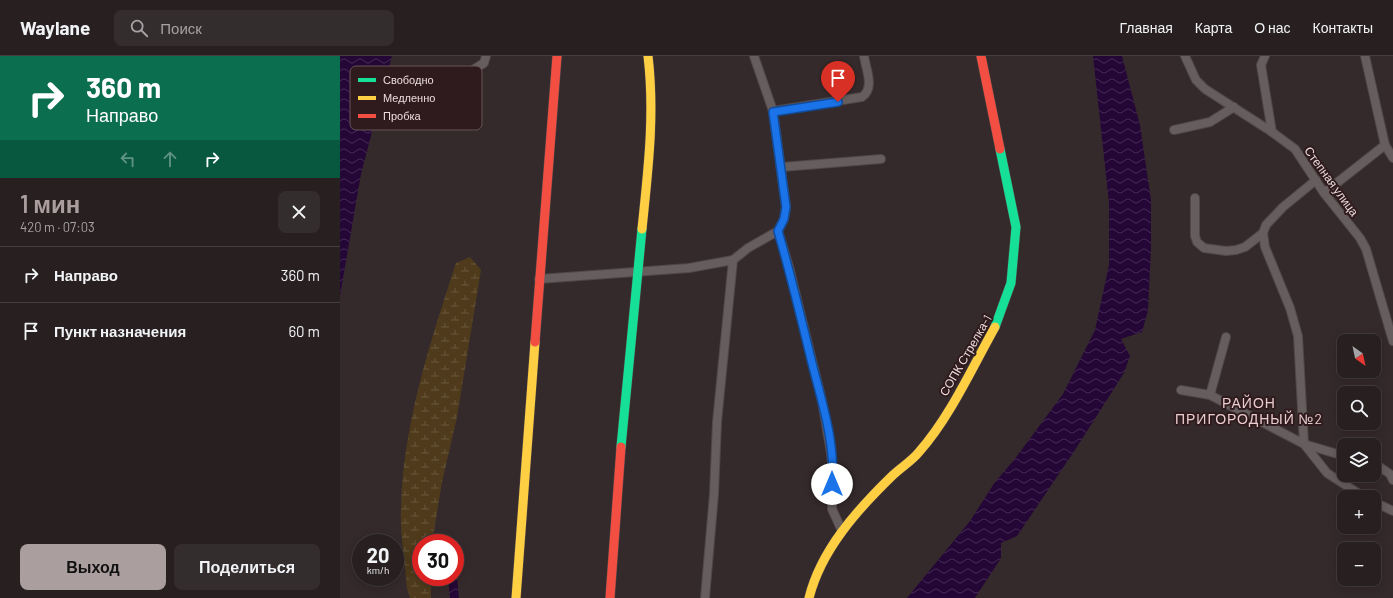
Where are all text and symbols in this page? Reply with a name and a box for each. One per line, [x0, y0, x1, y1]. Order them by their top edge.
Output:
search box [114, 10, 394, 46]
text: Waylane [20, 16, 90, 39]
icon: search [128, 17, 150, 39]
text: Поиск [160, 19, 202, 37]
text: Главная [1120, 19, 1173, 36]
text: Карта [1195, 19, 1232, 36]
text: О нас [1254, 19, 1291, 36]
text: Контакты [1313, 19, 1373, 36]
pin [821, 61, 855, 102]
legend [350, 66, 482, 130]
icon: arrive [827, 67, 849, 89]
text: 360 m [86, 70, 161, 104]
icon: right [20, 72, 72, 124]
text: Свободно [383, 73, 434, 86]
text: Медленно [383, 91, 435, 104]
text: Направо [86, 104, 158, 126]
text: Пробка [383, 109, 421, 122]
street label: Степная улица [1301, 144, 1362, 219]
icon: left [117, 148, 139, 170]
icon: ahead [159, 148, 181, 170]
icon: right [201, 148, 223, 170]
text: 1 мин [20, 189, 80, 218]
button: close [278, 191, 320, 233]
text: 420 m · 07:03 [20, 219, 95, 235]
icon: right [20, 264, 42, 286]
text: Направо [54, 266, 118, 284]
text: 360 m [281, 266, 320, 284]
street label: СОПК Стрелка-1 [936, 312, 995, 398]
icon: arrive [20, 320, 42, 342]
text: Пункт назначения [54, 322, 186, 340]
text: 60 m [288, 322, 320, 340]
north arrow [1337, 334, 1381, 378]
map controls [1337, 334, 1381, 586]
button: search [1337, 386, 1381, 430]
district label: РАЙОН ПРИГОРОДНЫЙ №2 [1175, 394, 1323, 427]
button: layers [1337, 438, 1381, 482]
position arrow [811, 463, 853, 505]
button: + [1337, 490, 1381, 534]
speed limit sign: 30 [412, 534, 464, 586]
button: − [1337, 542, 1381, 586]
text: 20 [367, 543, 389, 567]
button: Выход [20, 544, 166, 590]
button: Поделиться [174, 544, 320, 590]
text: km/h [367, 564, 389, 576]

